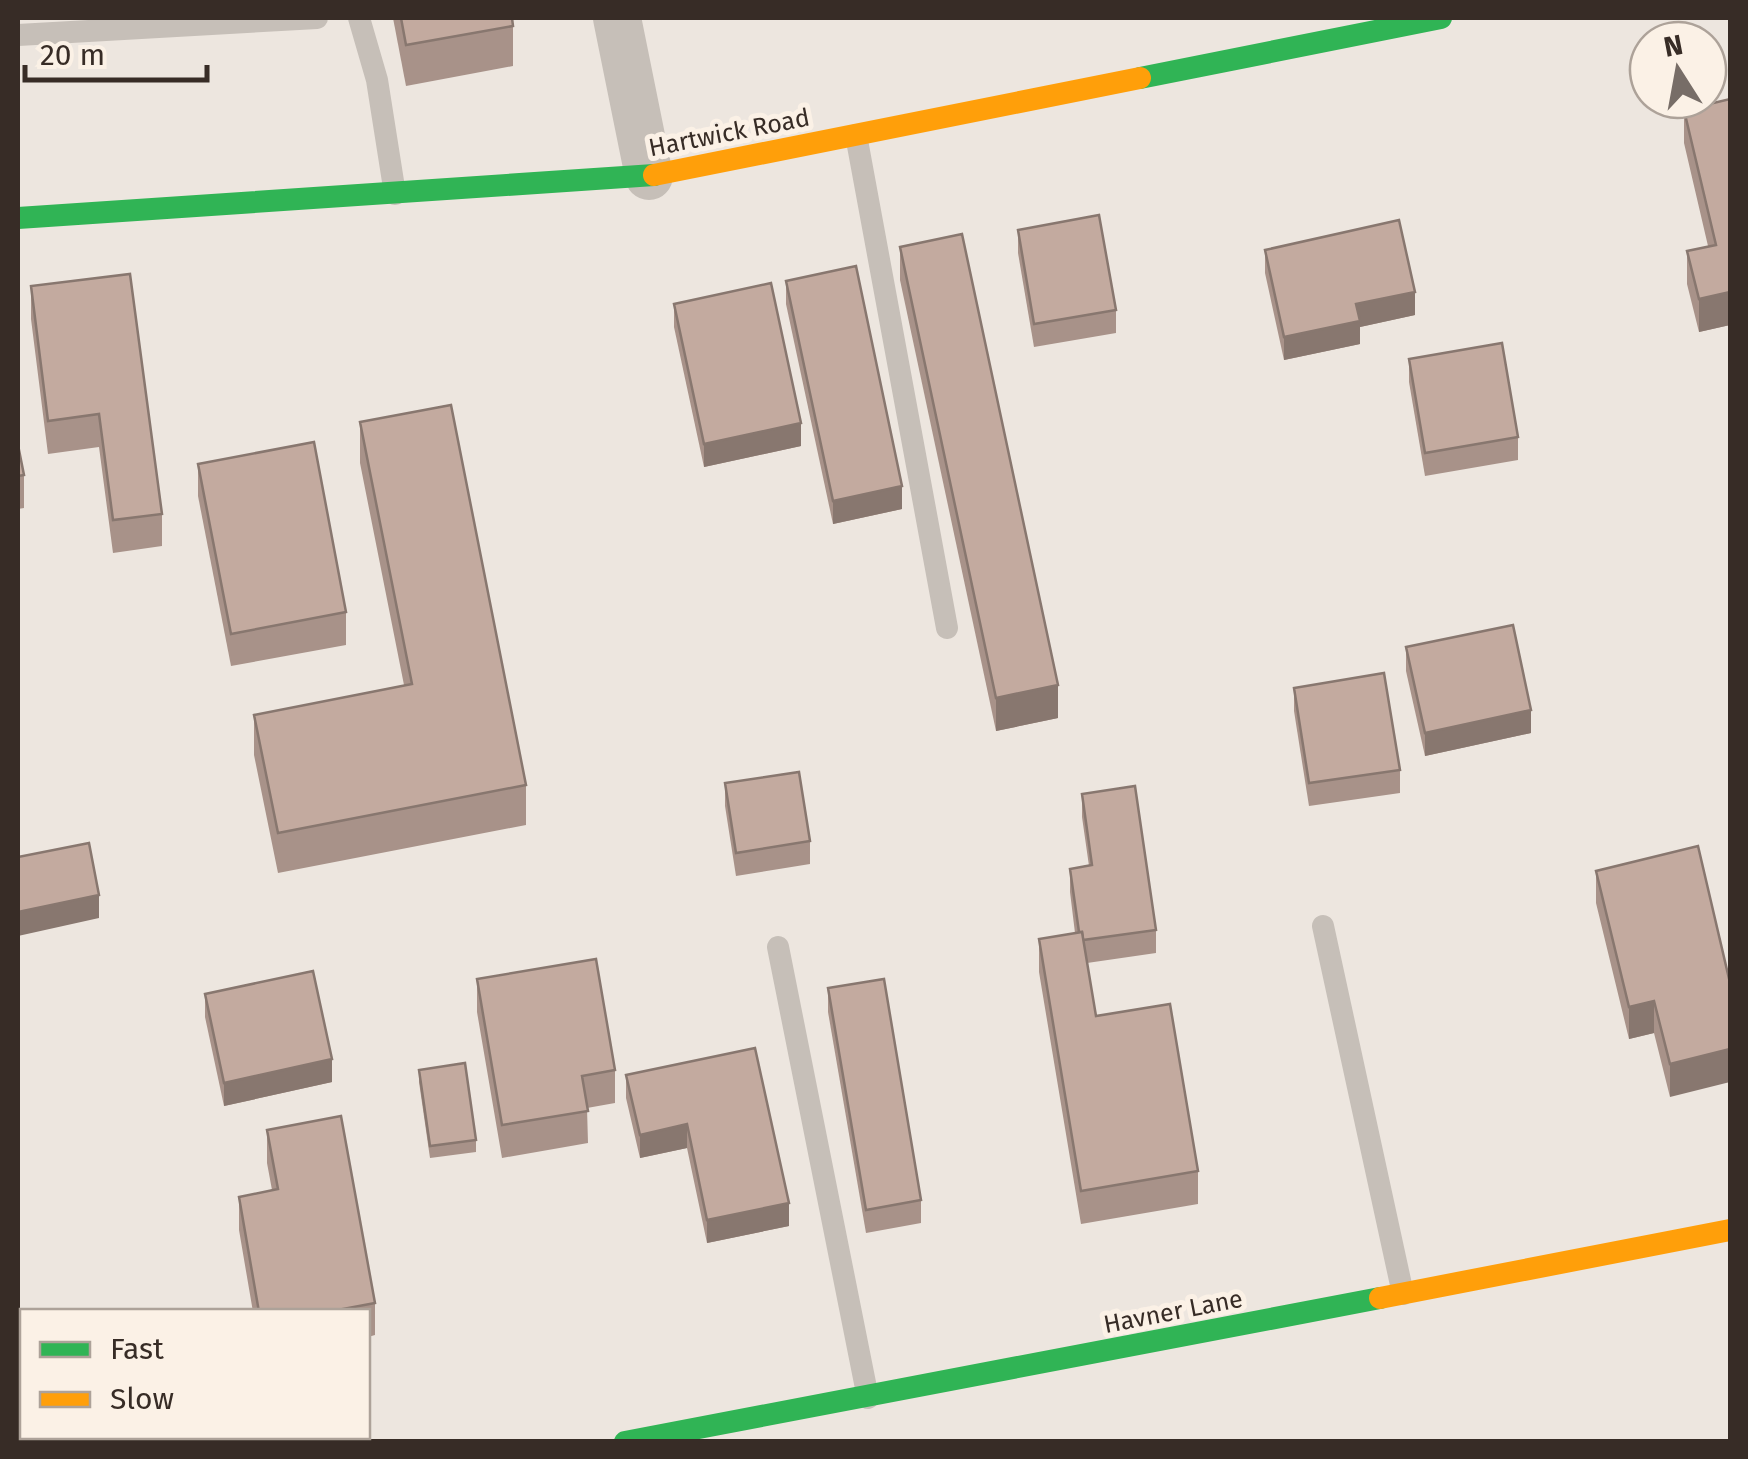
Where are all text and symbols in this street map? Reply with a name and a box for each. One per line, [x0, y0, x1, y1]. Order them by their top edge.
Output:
scale bar [25, 20, 208, 82]
north arrow [1628, 20, 1728, 120]
text: N [1661, 28, 1686, 64]
text: 20 m [40, 37, 105, 73]
street label: Hartwick Road [646, 103, 812, 163]
street label: Havner Lane [1101, 1284, 1245, 1340]
legend [20, 1309, 370, 1439]
text: Fast [110, 1331, 164, 1367]
text: Slow [110, 1381, 174, 1417]

